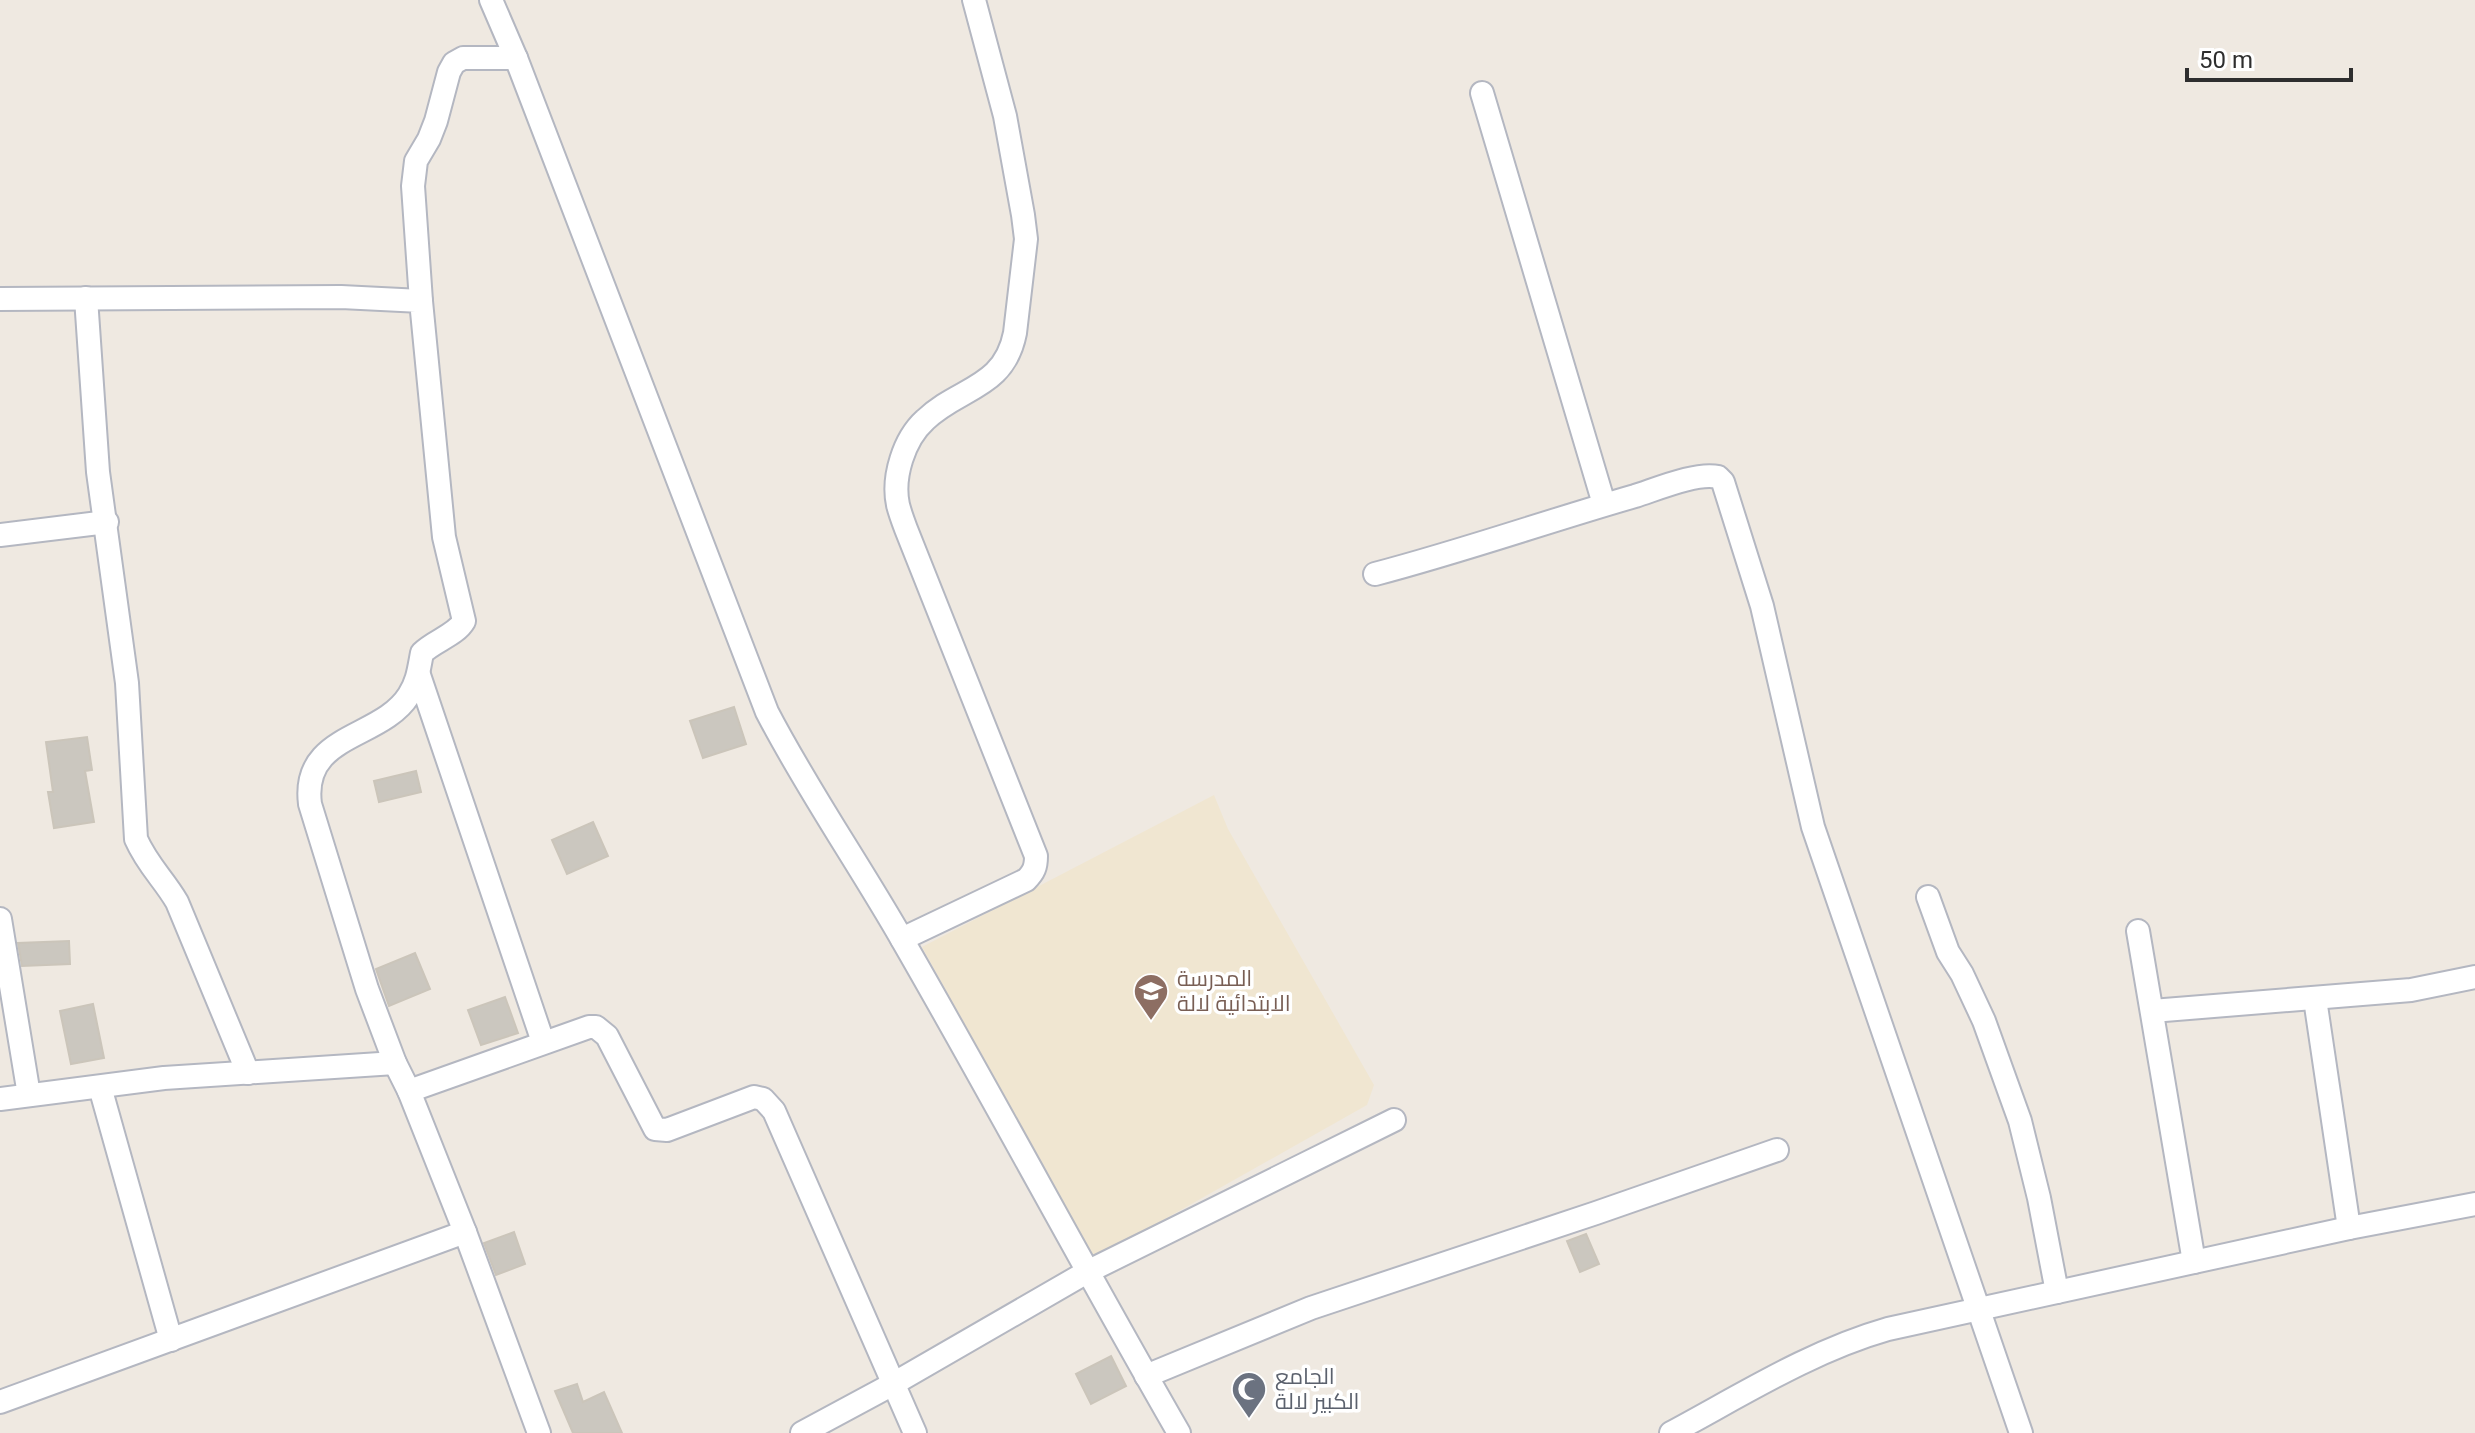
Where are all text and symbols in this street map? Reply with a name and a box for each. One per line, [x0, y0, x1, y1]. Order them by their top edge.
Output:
scale bar [2187, 32, 2351, 82]
text: 50 m [2199, 46, 2253, 74]
place label: المدرسة الابتدائية لالة [1177, 966, 1291, 1016]
school or university icon: المدرسة الابتدائية لالة [1132, 972, 1170, 1022]
place label: الجامع الكبير لالة [1275, 1364, 1359, 1414]
mosque icon: الجامع الكبير لالة [1230, 1370, 1268, 1420]

